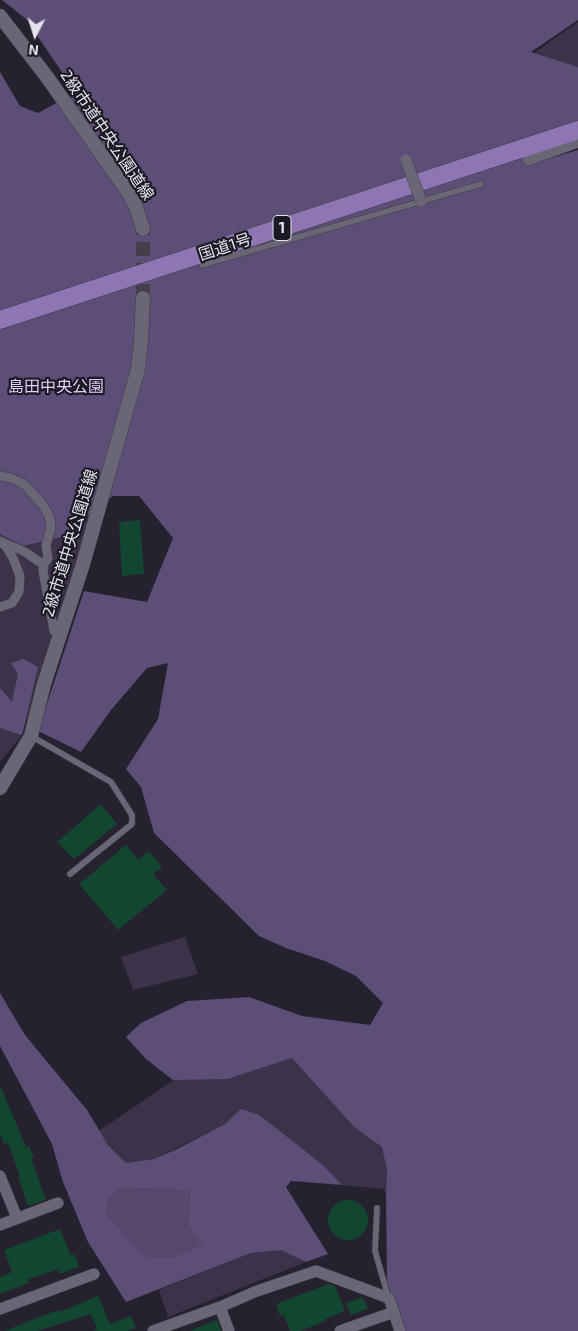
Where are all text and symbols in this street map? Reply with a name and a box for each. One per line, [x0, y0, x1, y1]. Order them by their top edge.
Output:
north arrow [10, 10, 60, 60]
text: N [28, 42, 39, 59]
street label: 2級市道中央公園道線 [56, 66, 158, 204]
road number: 1 [273, 216, 291, 240]
street label: 国道1号 [196, 229, 254, 265]
park label: 島田中央公園 [8, 377, 104, 397]
street label: 2級市道中央公園道線 [38, 467, 102, 619]

